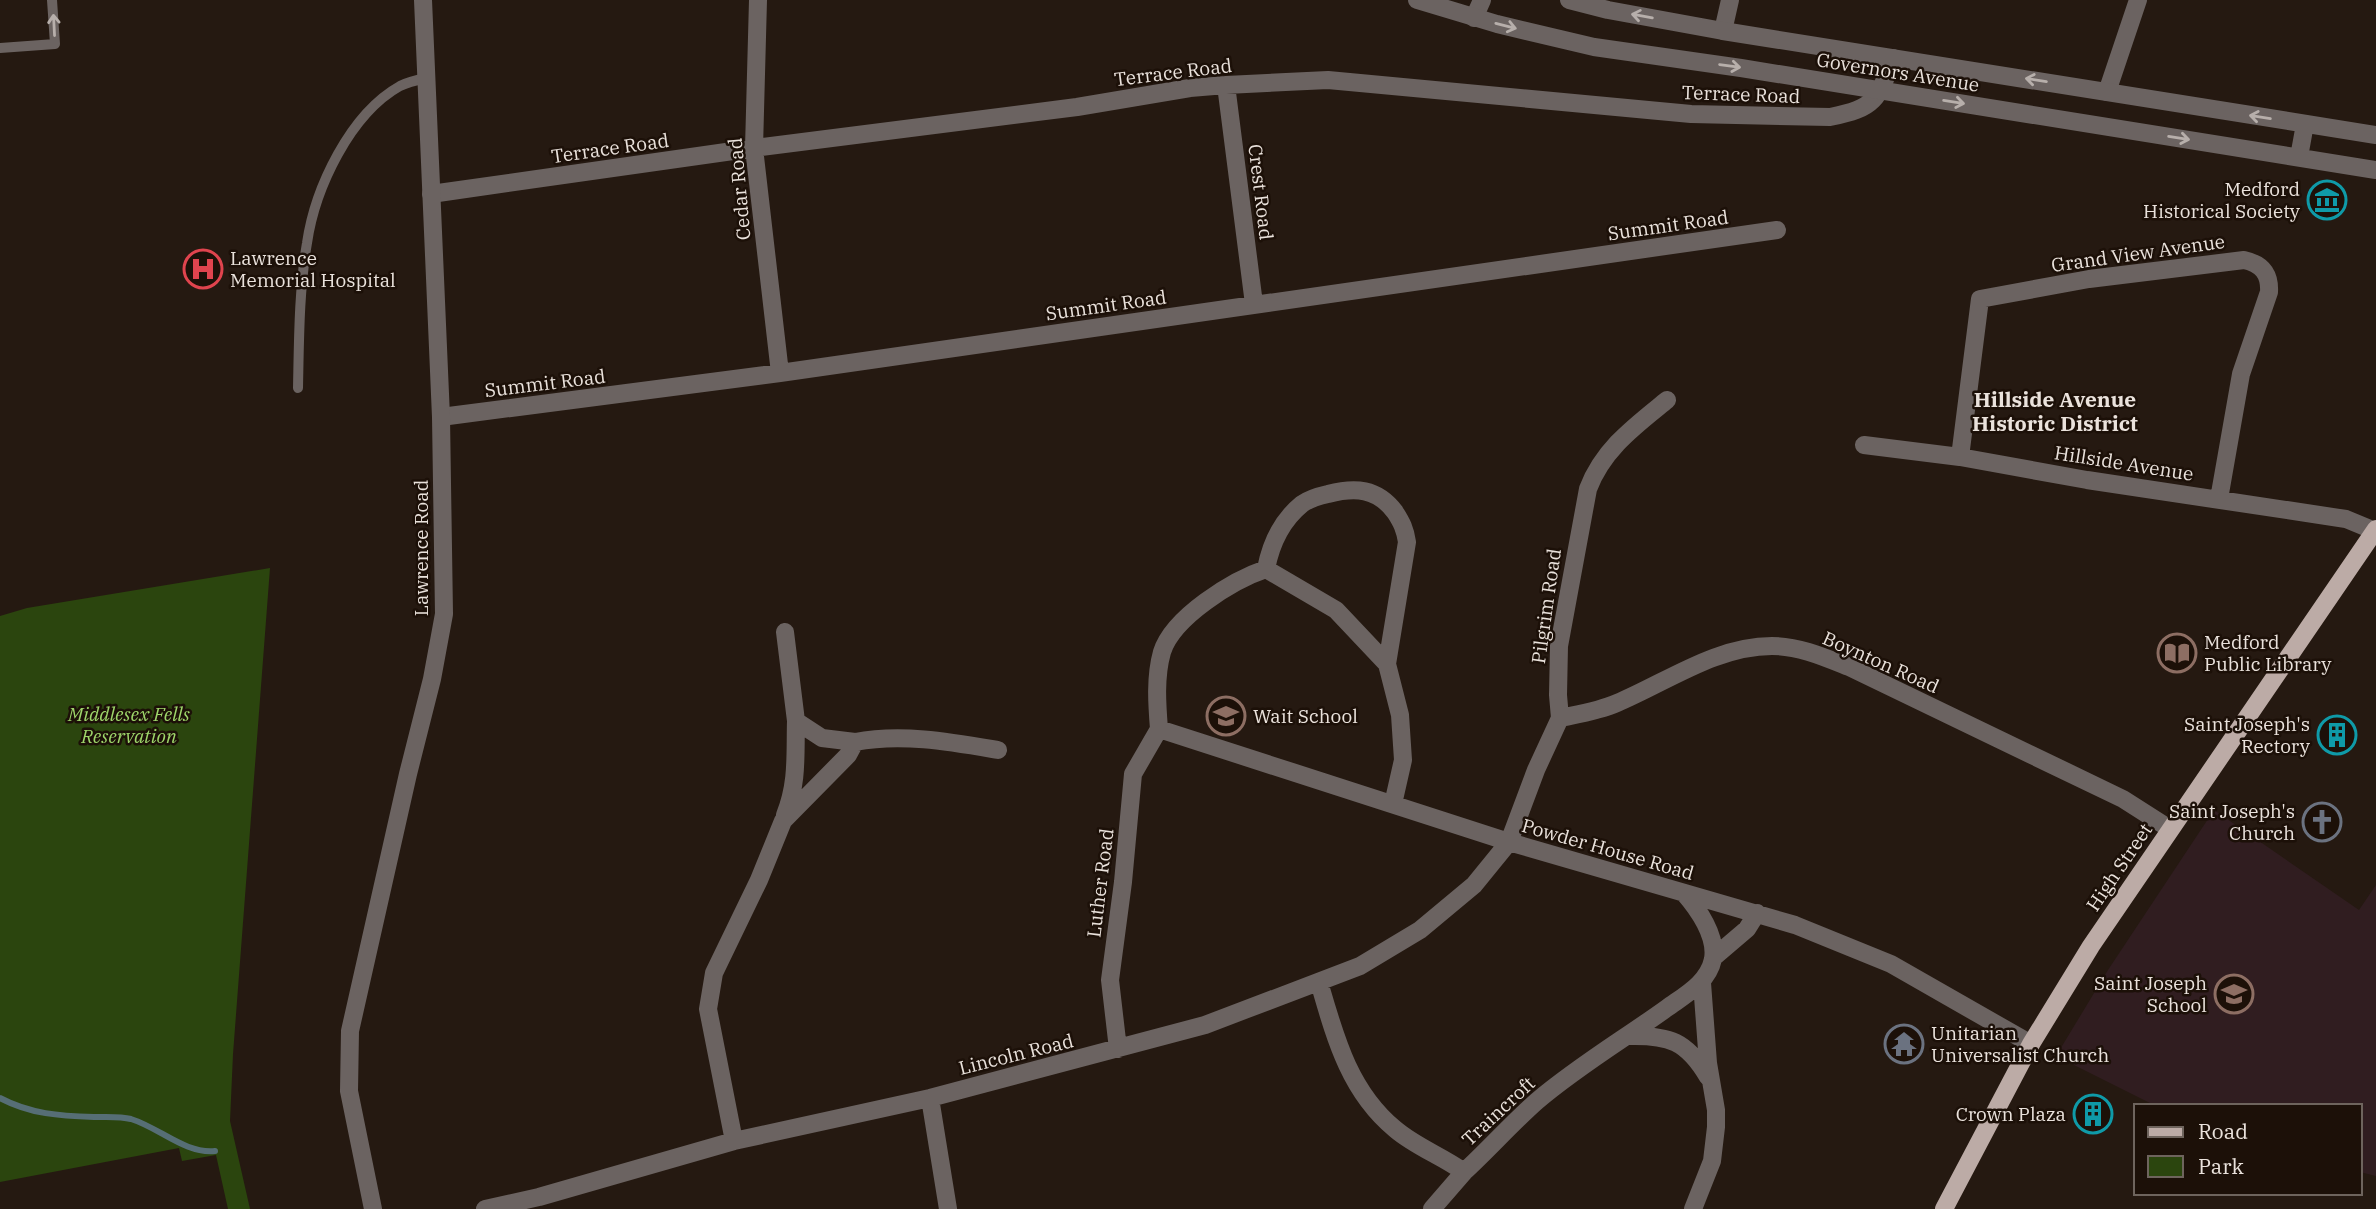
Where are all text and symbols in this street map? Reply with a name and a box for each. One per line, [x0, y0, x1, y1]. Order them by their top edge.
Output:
one-way arrow [1631, 9, 1654, 22]
one-way arrow [47, 14, 60, 37]
one-way arrow [1494, 20, 1517, 33]
street label: Governors Avenue [1815, 47, 1981, 97]
street label: Terrace Road [1113, 53, 1233, 91]
one-way arrow [1718, 60, 1741, 73]
one-way arrow [2025, 74, 2048, 87]
street label: Terrace Road [1681, 80, 1801, 108]
one-way arrow [1942, 96, 1965, 109]
one-way arrow [2249, 110, 2272, 123]
street label: Terrace Road [550, 128, 670, 168]
one-way arrow [2167, 132, 2190, 145]
street label: Cedar Road [723, 137, 755, 241]
street label: Crest Road [1243, 143, 1279, 241]
place label: Medford Historical Society [2143, 177, 2301, 223]
museum icon: Medford Historical Society [2306, 179, 2348, 221]
street label: Summit Road [1606, 205, 1730, 245]
street label: Grand View Avenue [2050, 229, 2226, 277]
place label: Lawrence Memorial Hospital [230, 246, 396, 292]
hospital icon: Lawrence Memorial Hospital [182, 248, 224, 290]
street label: Summit Road [1044, 285, 1168, 325]
street label: Summit Road [483, 364, 607, 402]
district label: Hillside Avenue Historic District [1972, 385, 2138, 437]
street label: Hillside Avenue [2053, 440, 2195, 486]
street label: Lawrence Road [409, 480, 433, 616]
street label: Pilgrim Road [1526, 547, 1566, 665]
street label: Boynton Road [1819, 626, 1943, 698]
place label: Medford Public Library [2204, 630, 2332, 676]
library icon: Medford Public Library [2156, 632, 2198, 674]
school or university icon: Wait School [1205, 695, 1247, 737]
park label: Middlesex Fells Reservation [67, 702, 190, 748]
place label: Wait School [1253, 704, 1358, 728]
place label: Saint Joseph's Rectory [2184, 712, 2311, 758]
building icon: Saint Joseph's Rectory [2316, 714, 2358, 756]
place label: Saint Joseph's Church [2169, 799, 2295, 845]
church icon: Saint Joseph's Church [2301, 801, 2343, 843]
street label: Powder House Road [1519, 813, 1697, 885]
street label: High Street [2081, 818, 2157, 916]
street label: Luther Road [1081, 827, 1119, 939]
place label: Saint Joseph School [2094, 971, 2207, 1017]
school or university icon: Saint Joseph School [2213, 973, 2255, 1015]
place label: Unitarian Universalist Church [1931, 1021, 2109, 1067]
temple icon: Unitarian Universalist Church [1883, 1023, 1925, 1065]
street label: Lincoln Road [956, 1028, 1076, 1080]
street label: Traincroft [1457, 1071, 1540, 1151]
building icon: Crown Plaza [2072, 1093, 2114, 1135]
place label: Crown Plaza [1956, 1102, 2066, 1126]
legend [2134, 1104, 2362, 1195]
text: Road [2198, 1117, 2248, 1145]
text: Park [2198, 1152, 2245, 1180]

